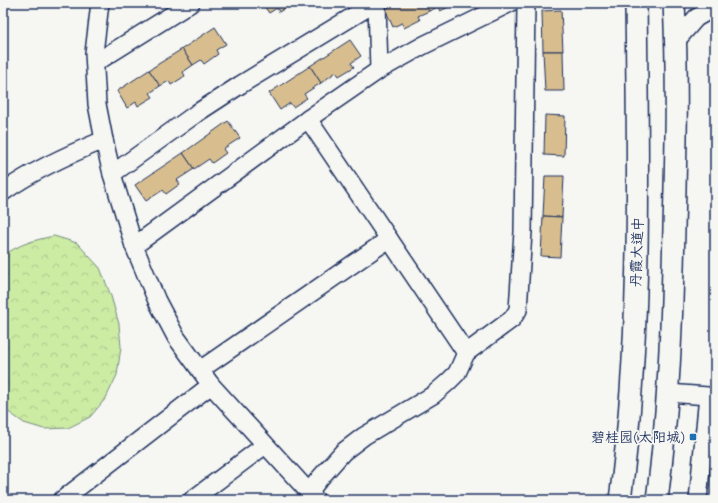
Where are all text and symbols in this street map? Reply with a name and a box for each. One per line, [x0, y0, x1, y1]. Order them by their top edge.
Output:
street label: 丹霞大道中 [627, 217, 647, 287]
place label: 碧桂园(太阳城) [591, 429, 685, 446]
marker: 碧桂园(太阳城) [688, 432, 698, 442]

